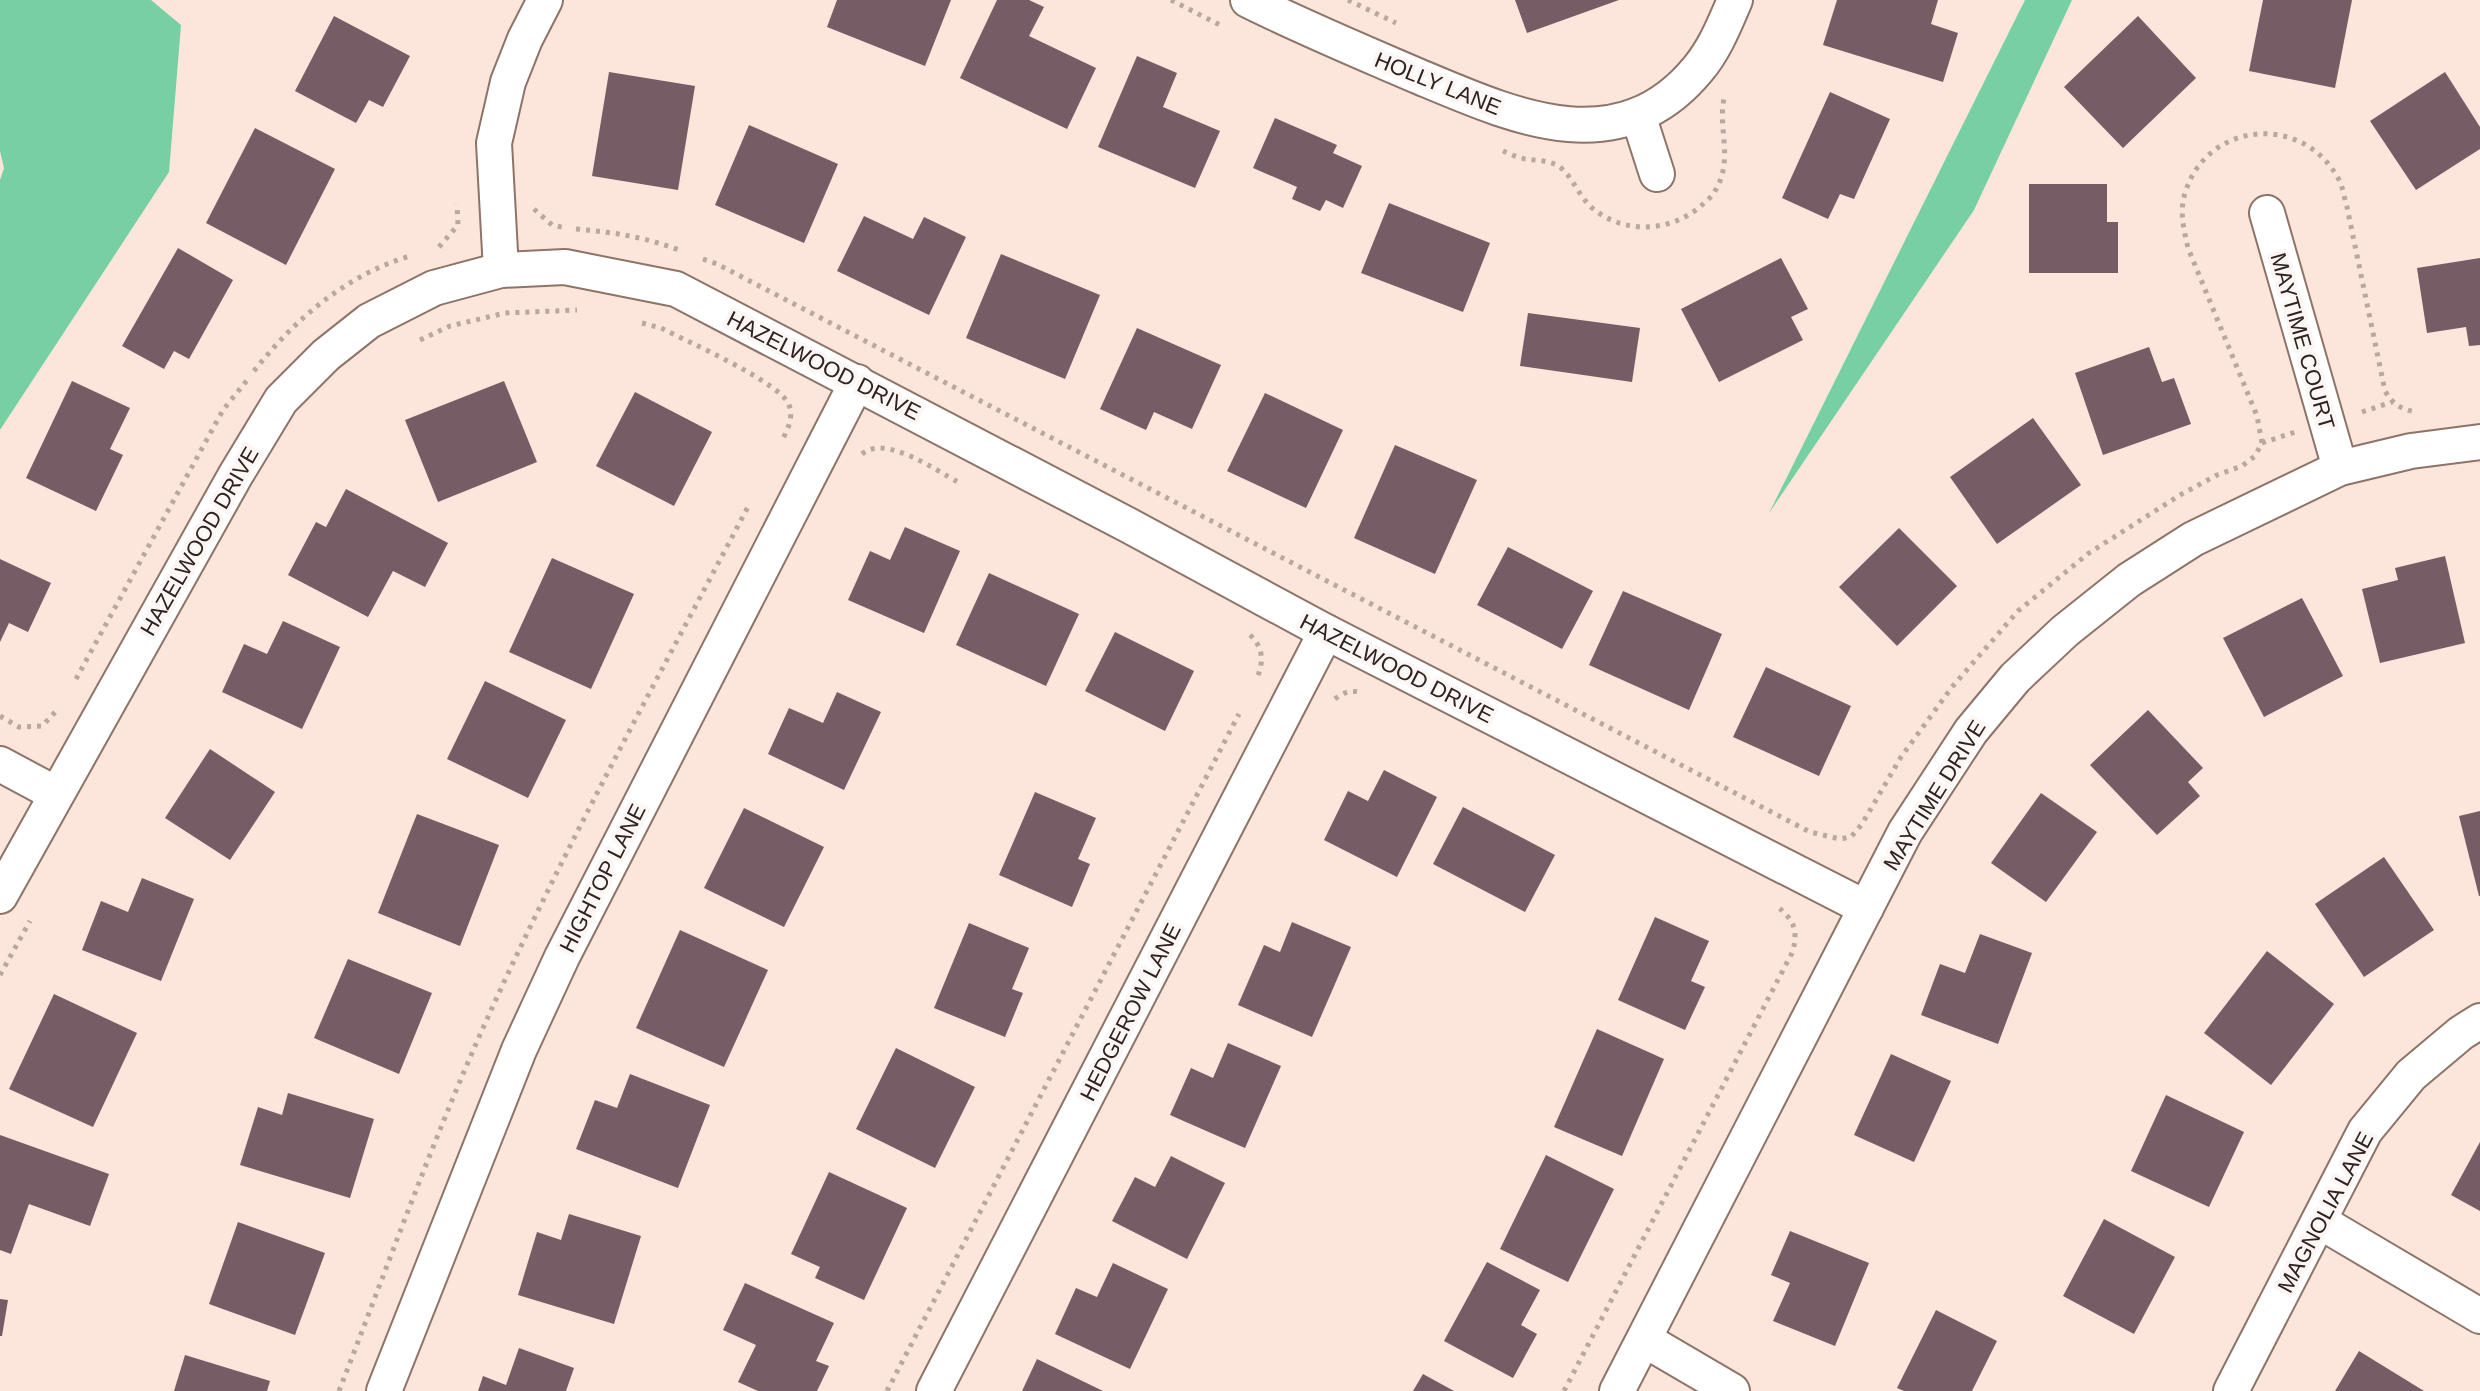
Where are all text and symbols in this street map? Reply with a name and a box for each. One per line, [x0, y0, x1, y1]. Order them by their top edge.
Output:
street label: HOLLY LANE [1371, 47, 1504, 120]
street label: MAYTIME COURT [2265, 250, 2340, 432]
street label: HAZELWOOD DRIVE [723, 306, 925, 425]
street label: HAZELWOOD DRIVE [135, 443, 264, 640]
street label: HAZELWOOD DRIVE [1296, 609, 1498, 728]
street label: MAYTIME DRIVE [1878, 716, 1991, 875]
street label: HIGHTOP LANE [554, 800, 651, 957]
street label: HEDGEROW LANE [1075, 919, 1186, 1105]
street label: MAGNOLIA LANE [2273, 1128, 2378, 1297]

